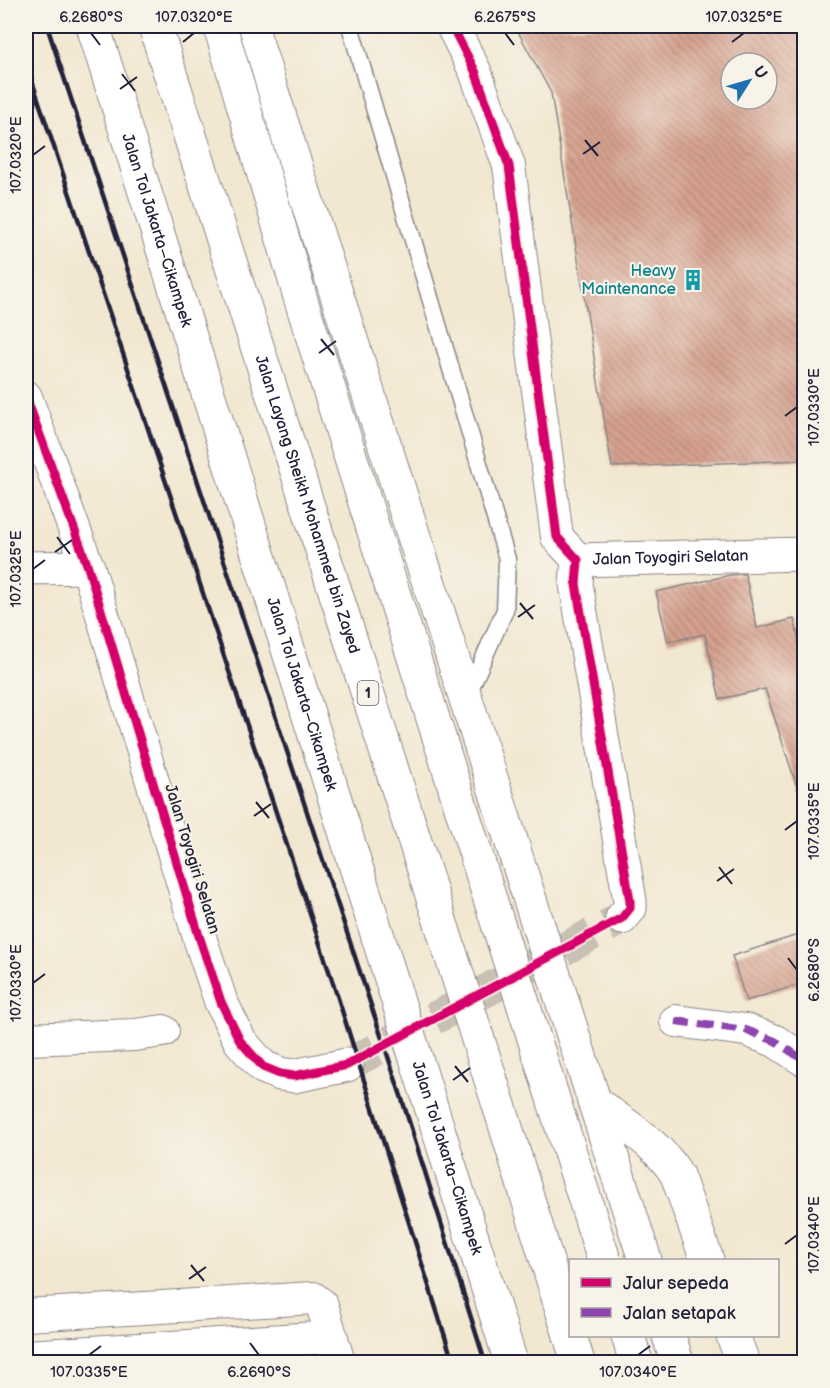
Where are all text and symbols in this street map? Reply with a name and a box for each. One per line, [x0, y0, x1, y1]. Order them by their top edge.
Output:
text: 6.2680°S [59, 8, 123, 27]
text: 107.0320°E [155, 8, 233, 27]
text: 6.2675°S [474, 8, 536, 27]
text: 107.0325°E [705, 8, 783, 27]
north arrow [719, 51, 779, 111]
text: U [749, 63, 771, 83]
text: 107.0320°E [7, 116, 26, 194]
street label: Jalan Tol Jakarta–Cikampek [118, 131, 196, 330]
place label: Heavy Maintenance [581, 262, 677, 299]
building icon: Heavy Maintenance [681, 268, 705, 292]
street label: Jalan Layang Sheikh Mohammed bin Zayed [251, 353, 364, 656]
text: 107.0330°E [805, 368, 824, 446]
text: 107.0325°E [7, 530, 26, 608]
street label: Jalan Toyogiri Selatan [592, 546, 749, 569]
street label: Jalan Tol Jakarta–Cikampek [263, 595, 341, 793]
road number: 1 [358, 681, 378, 705]
street label: Jalan Toyogiri Selatan [160, 782, 224, 936]
text: 107.0335°E [805, 782, 824, 860]
text: 6.2680°S [805, 938, 824, 1002]
text: 107.0330°E [7, 944, 26, 1022]
street label: Jalan Tol Jakarta–Cikampek [408, 1059, 486, 1257]
text: 107.0340°E [805, 1196, 824, 1274]
legend [569, 1259, 779, 1337]
text: Jalur sepeda [623, 1273, 729, 1294]
text: Jalan setapak [623, 1303, 736, 1324]
text: 107.0335°E [50, 1363, 128, 1382]
text: 6.2690°S [227, 1363, 291, 1382]
text: 107.0340°E [599, 1363, 677, 1382]

